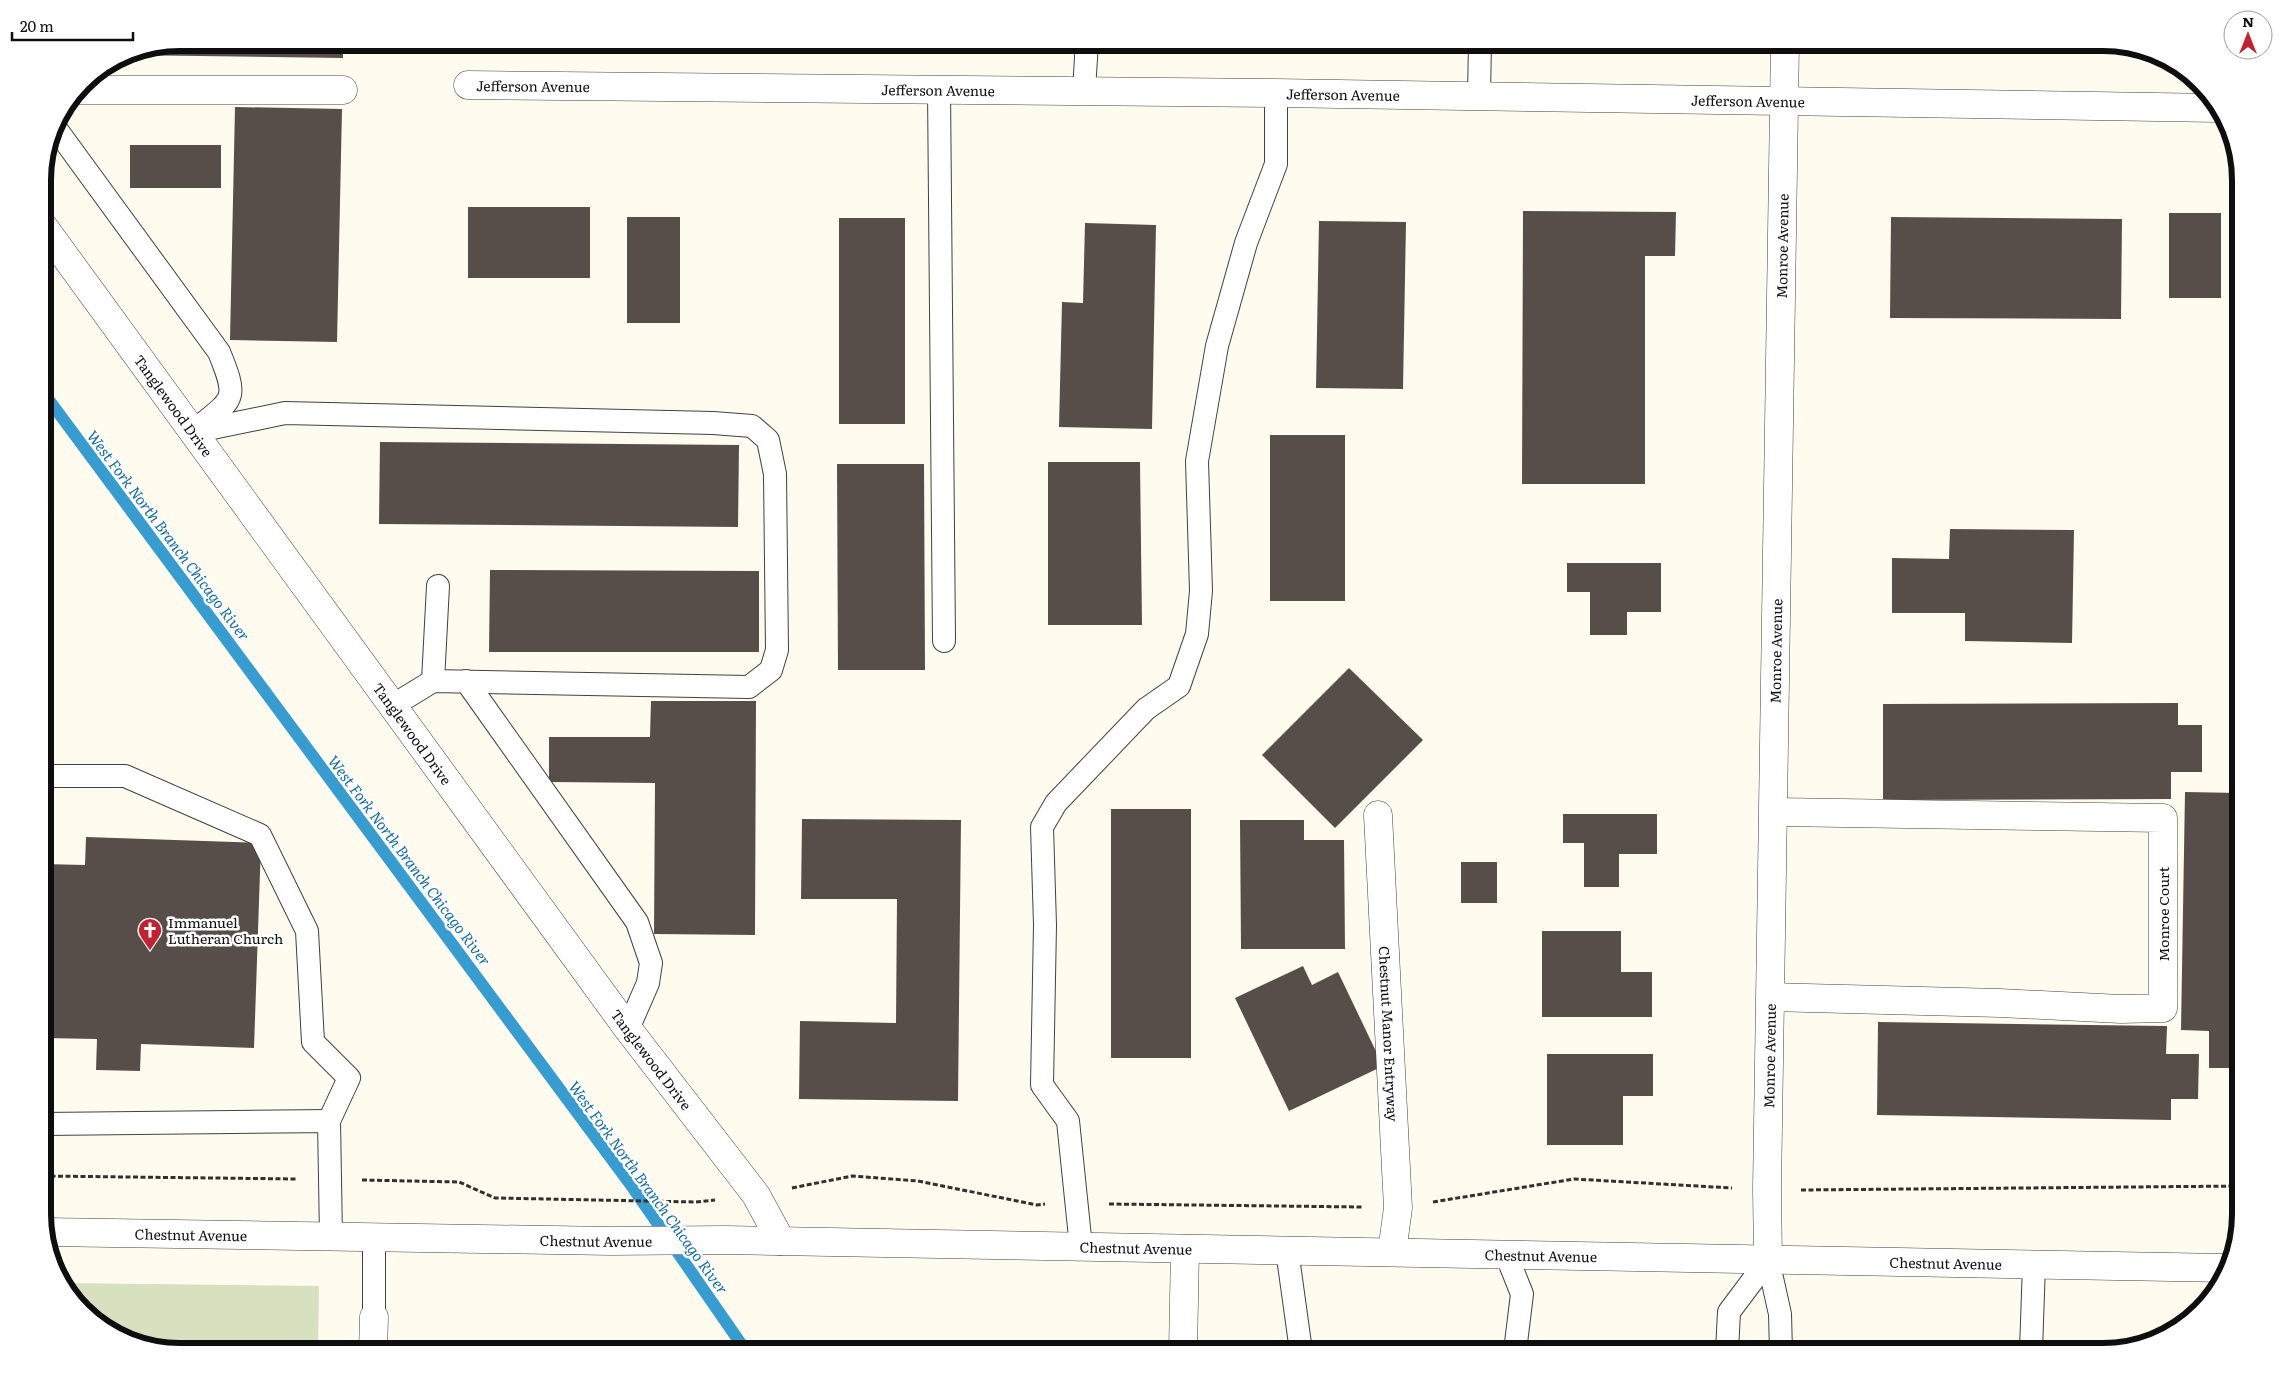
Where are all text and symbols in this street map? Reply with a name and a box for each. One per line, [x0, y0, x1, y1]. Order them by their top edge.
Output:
scale bar [12, 10, 134, 42]
north arrow [2223, 10, 2273, 60]
text: N [2242, 11, 2254, 31]
text: 20 m [20, 14, 54, 37]
street label: Jefferson Avenue [476, 75, 590, 96]
street label: Jefferson Avenue [881, 79, 995, 100]
street label: Jefferson Avenue [1286, 83, 1400, 105]
street label: Jefferson Avenue [1691, 90, 1805, 111]
street label: Monroe Avenue [1771, 193, 1793, 299]
street label: Tanglewood Drive [130, 350, 218, 461]
water label: West Fork North Branch Chicago River [82, 425, 256, 645]
street label: Monroe Avenue [1765, 598, 1786, 704]
street label: Tanglewood Drive [369, 678, 457, 789]
water label: West Fork North Branch Chicago River [323, 750, 497, 970]
street label: Monroe Court [2153, 866, 2173, 961]
place label: Immanuel Lutheran Church [168, 912, 283, 948]
church icon: Immanuel Lutheran Church [137, 917, 163, 951]
street label: Chestnut Manor Entryway [1375, 945, 1404, 1123]
street label: Monroe Avenue [1758, 1003, 1780, 1109]
street label: Tanglewood Drive [607, 1005, 697, 1114]
water label: West Fork North Branch Chicago River [564, 1076, 734, 1298]
street label: Chestnut Avenue [135, 1223, 247, 1245]
street label: Chestnut Avenue [539, 1230, 652, 1251]
street label: Chestnut Avenue [1079, 1237, 1192, 1259]
street label: Chestnut Avenue [1484, 1244, 1597, 1266]
street label: Chestnut Avenue [1889, 1252, 2002, 1274]

